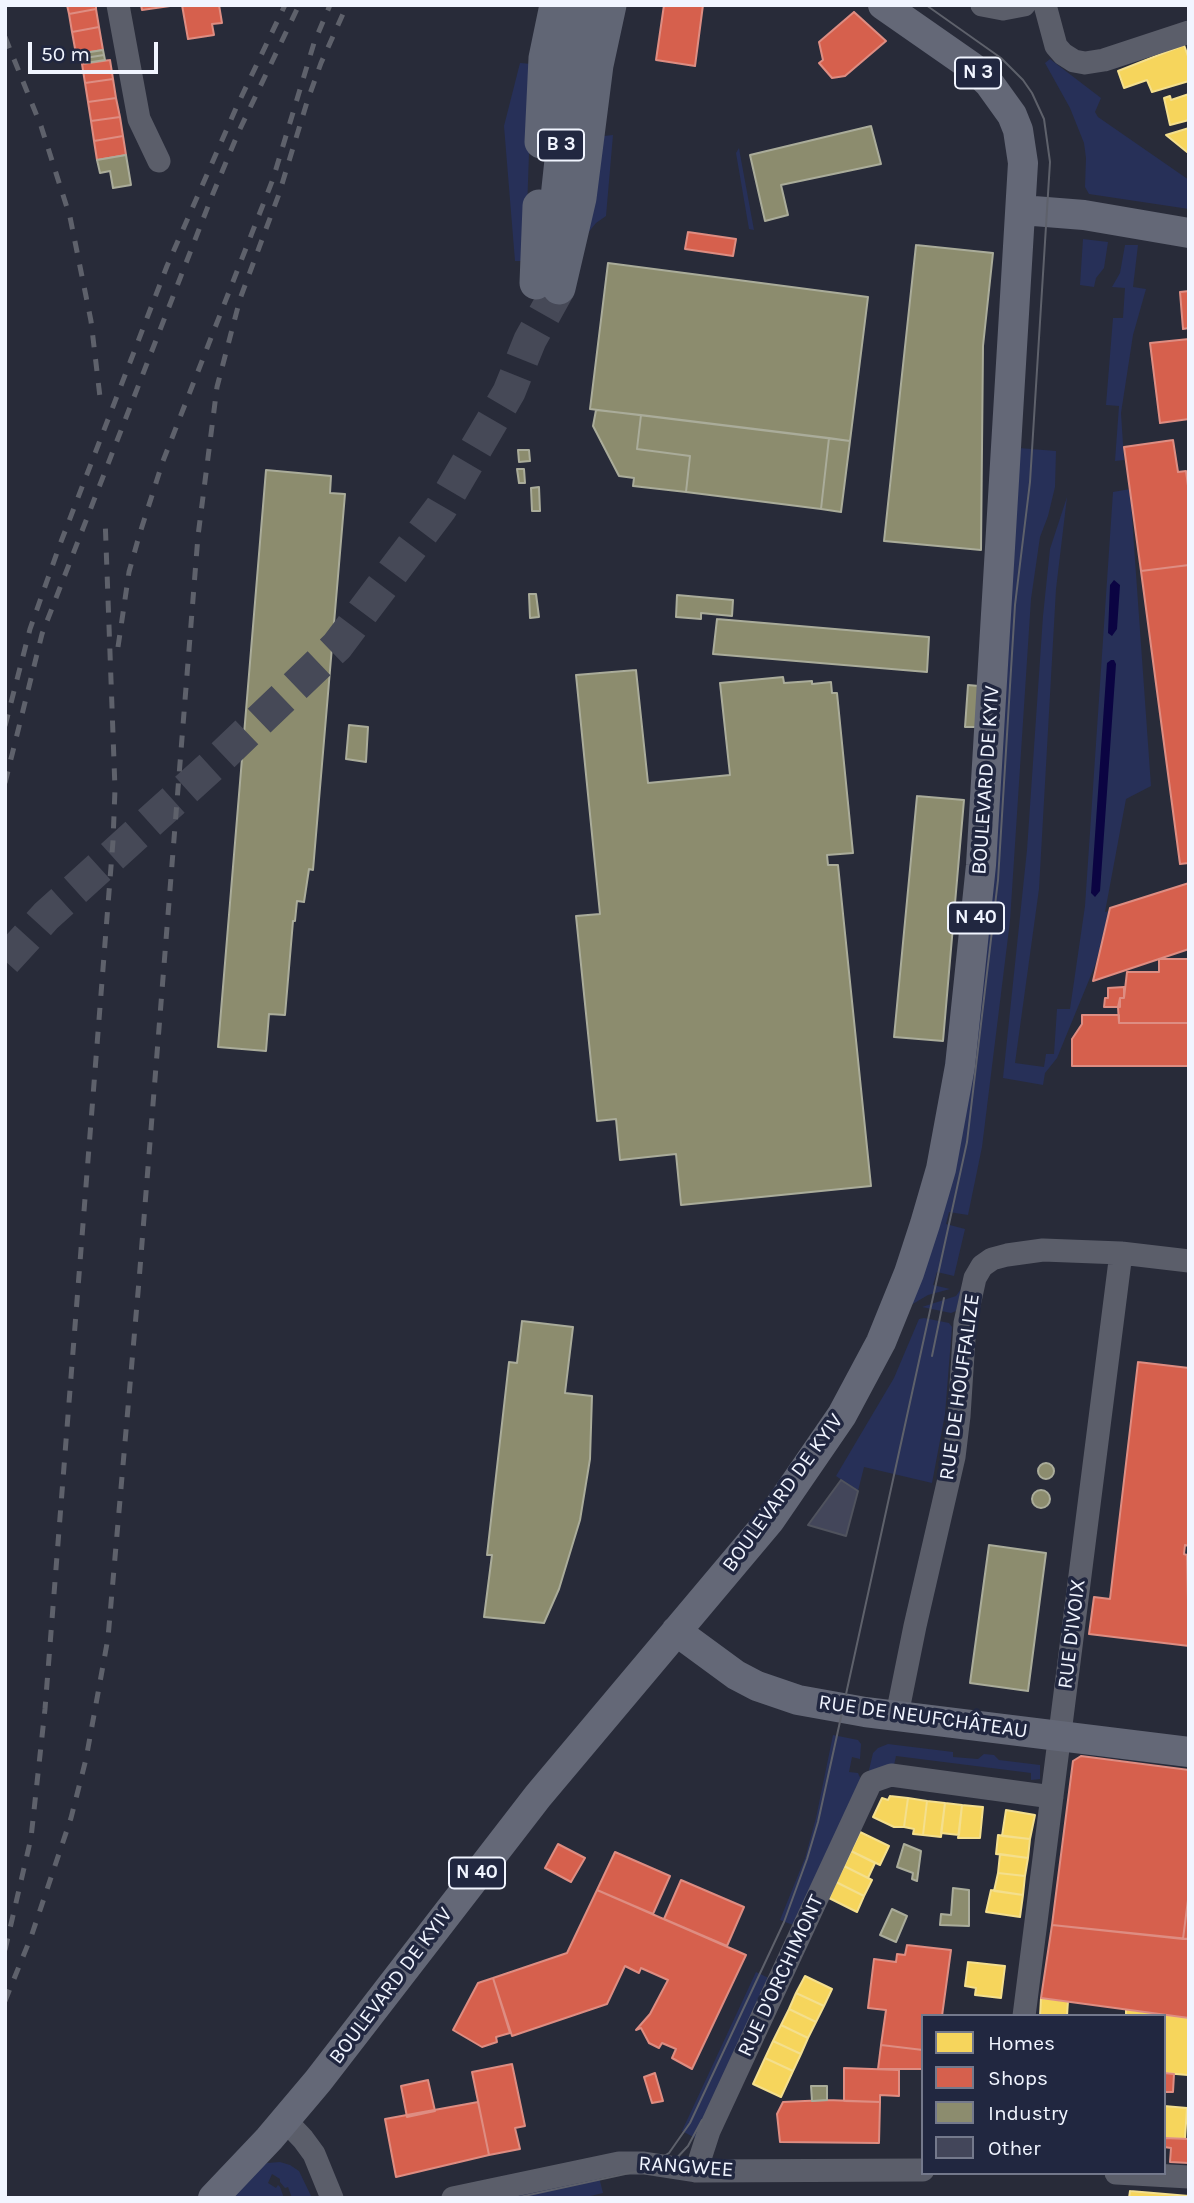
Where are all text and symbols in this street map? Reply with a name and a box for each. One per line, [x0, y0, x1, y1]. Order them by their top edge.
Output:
scale bar [32, 28, 161, 72]
text: 50 m [41, 42, 90, 66]
road number: N 3 [955, 58, 1001, 88]
road number: B 3 [538, 130, 584, 160]
street label: BOULEVARD DE KYIV [967, 685, 1005, 875]
road number: N 40 [948, 902, 1004, 934]
street label: RUE DE HOUFFALIZE [934, 1292, 986, 1482]
street label: BOULEVARD DE KYIV [717, 1409, 849, 1577]
street label: RUE D'IVOIX [1053, 1578, 1091, 1690]
street label: RUE DE NEUFCHÂTEAU [817, 1690, 1029, 1744]
road number: N 40 [449, 1857, 505, 1888]
street label: RUE D'ORCHIMONT [732, 1891, 830, 2061]
street label: BOULEVARD DE KYIV [324, 1903, 458, 2069]
legend [921, 2014, 1166, 2175]
text: Homes [988, 2031, 1055, 2055]
text: Shops [988, 2066, 1048, 2090]
text: Industry [988, 2101, 1068, 2125]
text: Other [988, 2136, 1041, 2160]
street label: RANGWEE [638, 2151, 734, 2183]

